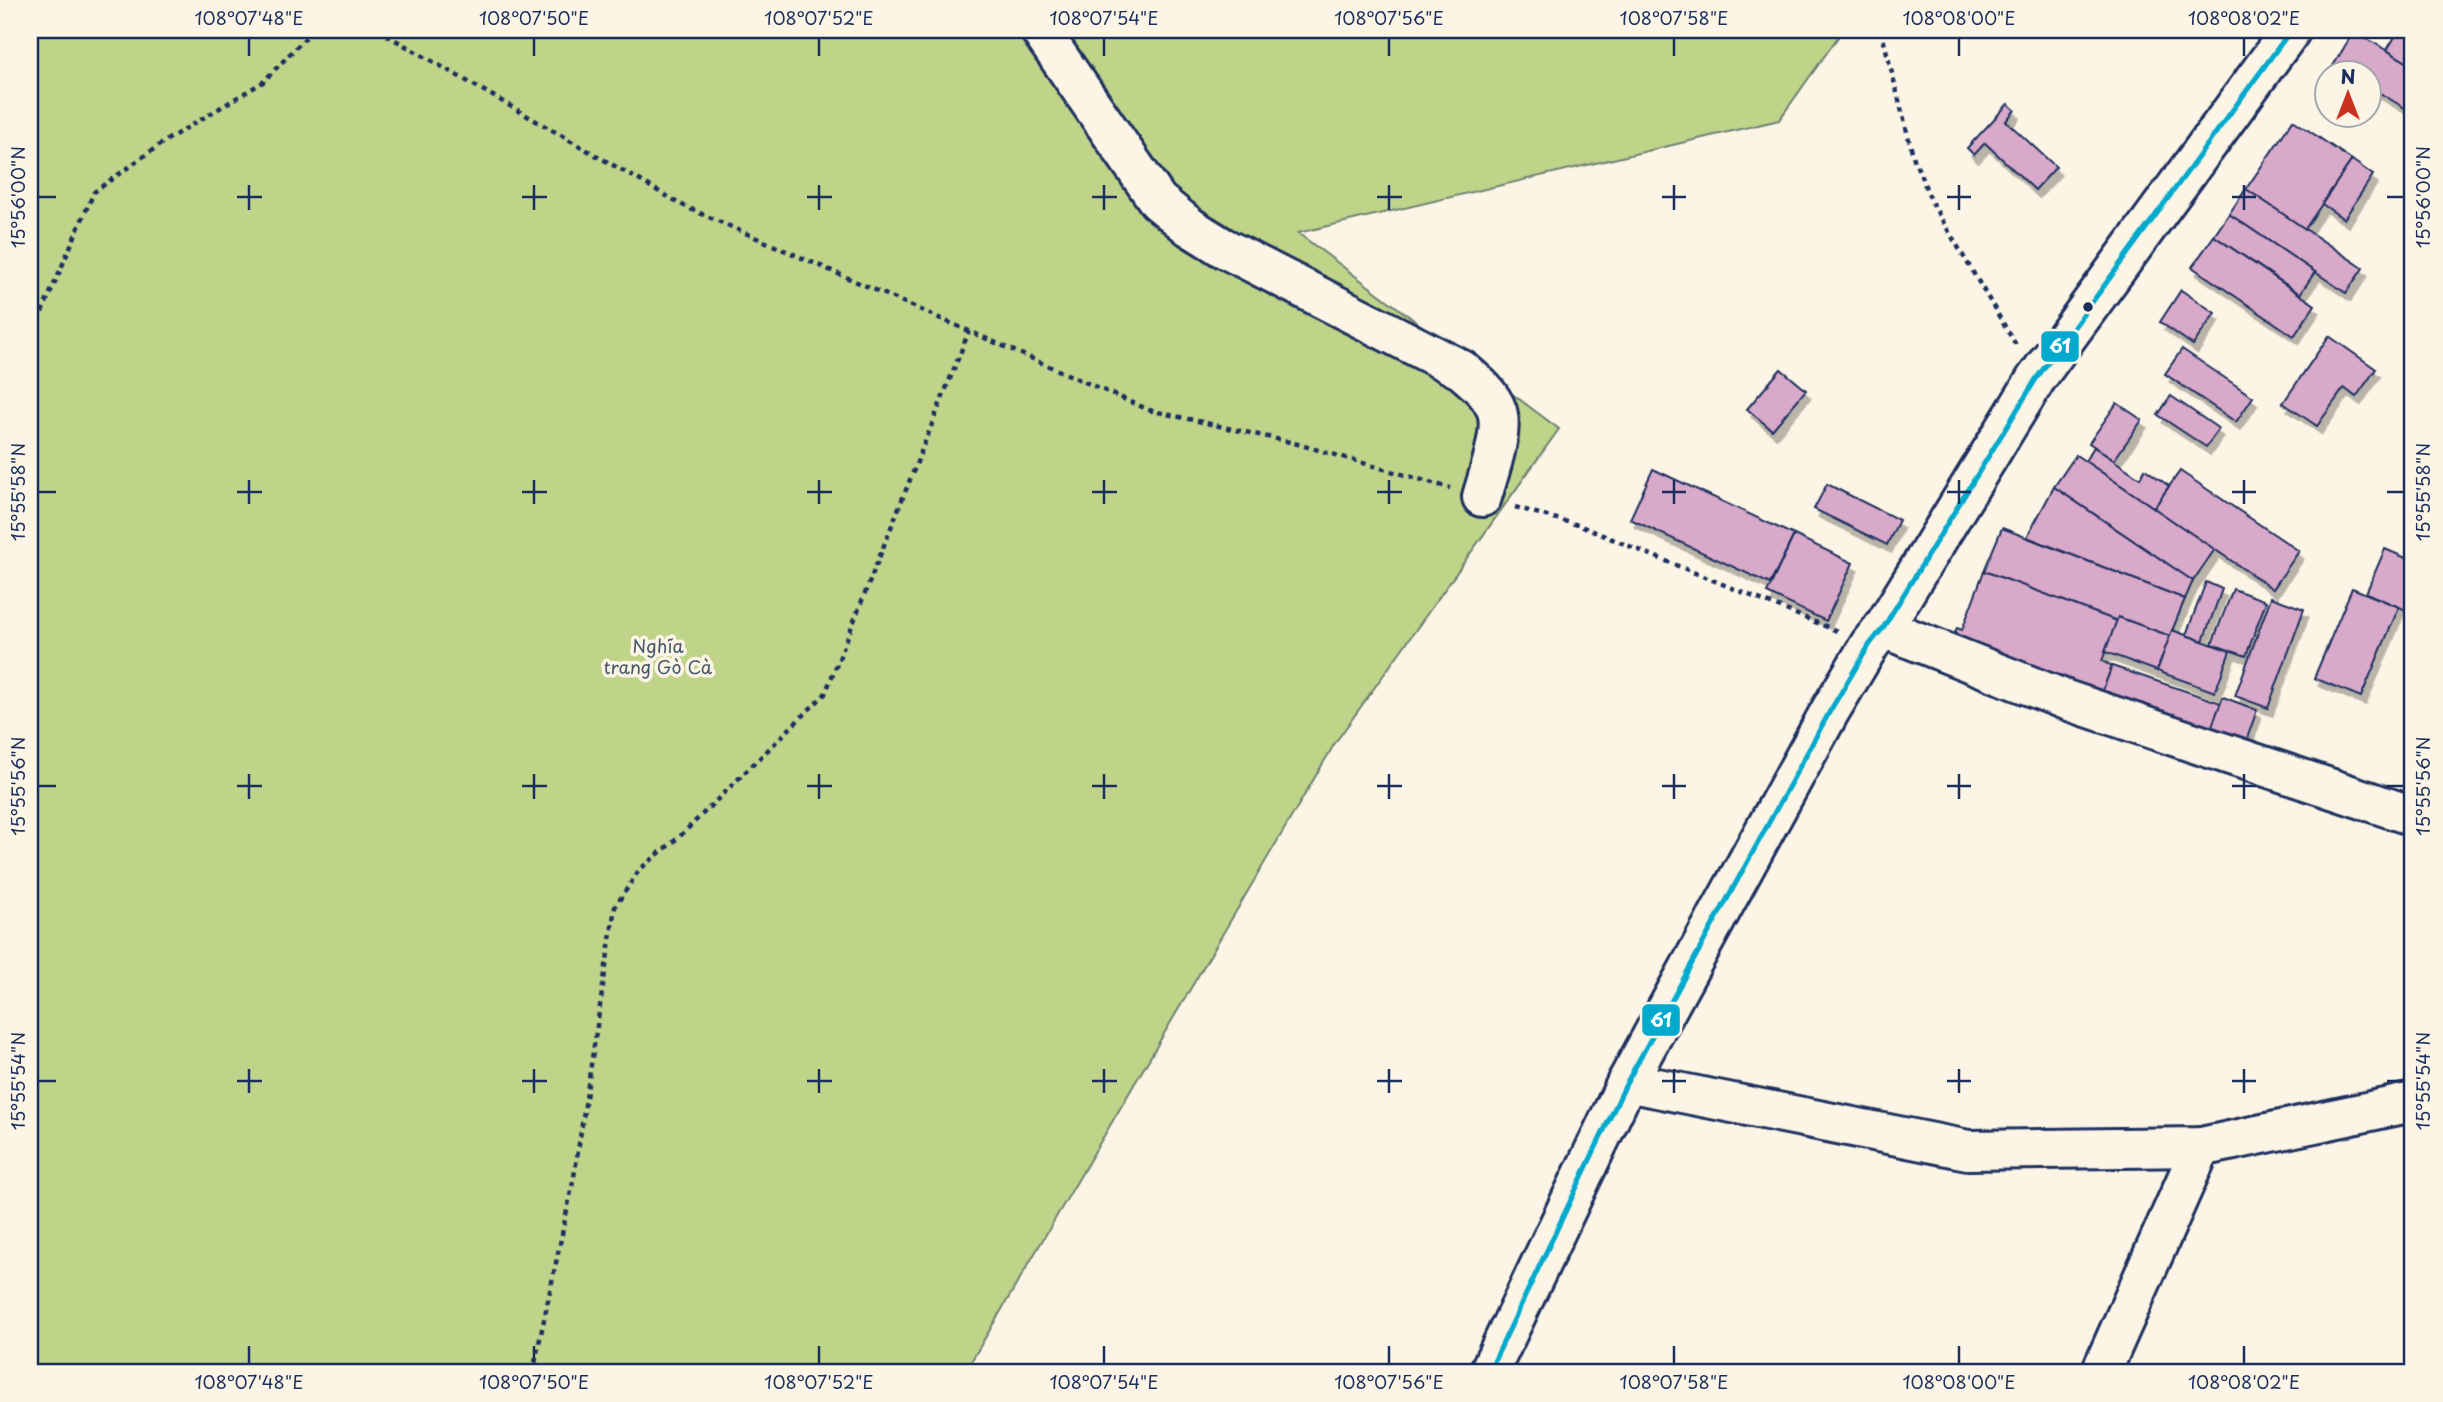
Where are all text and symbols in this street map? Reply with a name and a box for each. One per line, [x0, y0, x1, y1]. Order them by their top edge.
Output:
text: 108°07'48"E [195, 4, 303, 31]
text: 108°07'50"E [479, 4, 589, 31]
text: 108°07'52"E [764, 4, 874, 31]
text: 108°07'54"E [1049, 4, 1159, 31]
text: 108°07'56"E [1334, 4, 1444, 31]
text: 108°07'58"E [1620, 4, 1728, 31]
text: 108°08'00"E [1902, 4, 2016, 31]
text: 108°08'02"E [2188, 4, 2300, 31]
north arrow [2314, 60, 2384, 130]
text: N [2340, 62, 2356, 90]
text: 15°56'00"N [4, 146, 31, 248]
text: 15°56'00"N [2409, 146, 2436, 248]
unlabelled marker [2081, 300, 2095, 314]
line badge: 61 [2040, 330, 2080, 363]
text: 61 [2049, 331, 2071, 359]
text: 15°55'58"N [4, 443, 31, 541]
text: 15°55'58"N [2409, 443, 2436, 541]
park label: Nghĩa trang Gò Cà [604, 632, 713, 680]
text: 15°55'56"N [4, 736, 31, 836]
text: 15°55'56"N [2409, 736, 2436, 836]
line badge: 61 [1641, 1003, 1681, 1037]
text: 61 [1650, 1005, 1672, 1033]
text: 15°55'54"N [4, 1032, 31, 1130]
text: 15°55'54"N [2409, 1032, 2436, 1130]
text: 108°07'48"E [195, 1368, 303, 1395]
text: 108°07'50"E [479, 1368, 589, 1395]
text: 108°07'52"E [764, 1368, 874, 1395]
text: 108°07'54"E [1049, 1368, 1159, 1395]
text: 108°07'56"E [1334, 1368, 1444, 1395]
text: 108°07'58"E [1620, 1368, 1728, 1395]
text: 108°08'00"E [1902, 1368, 2016, 1395]
text: 108°08'02"E [2188, 1368, 2300, 1395]

